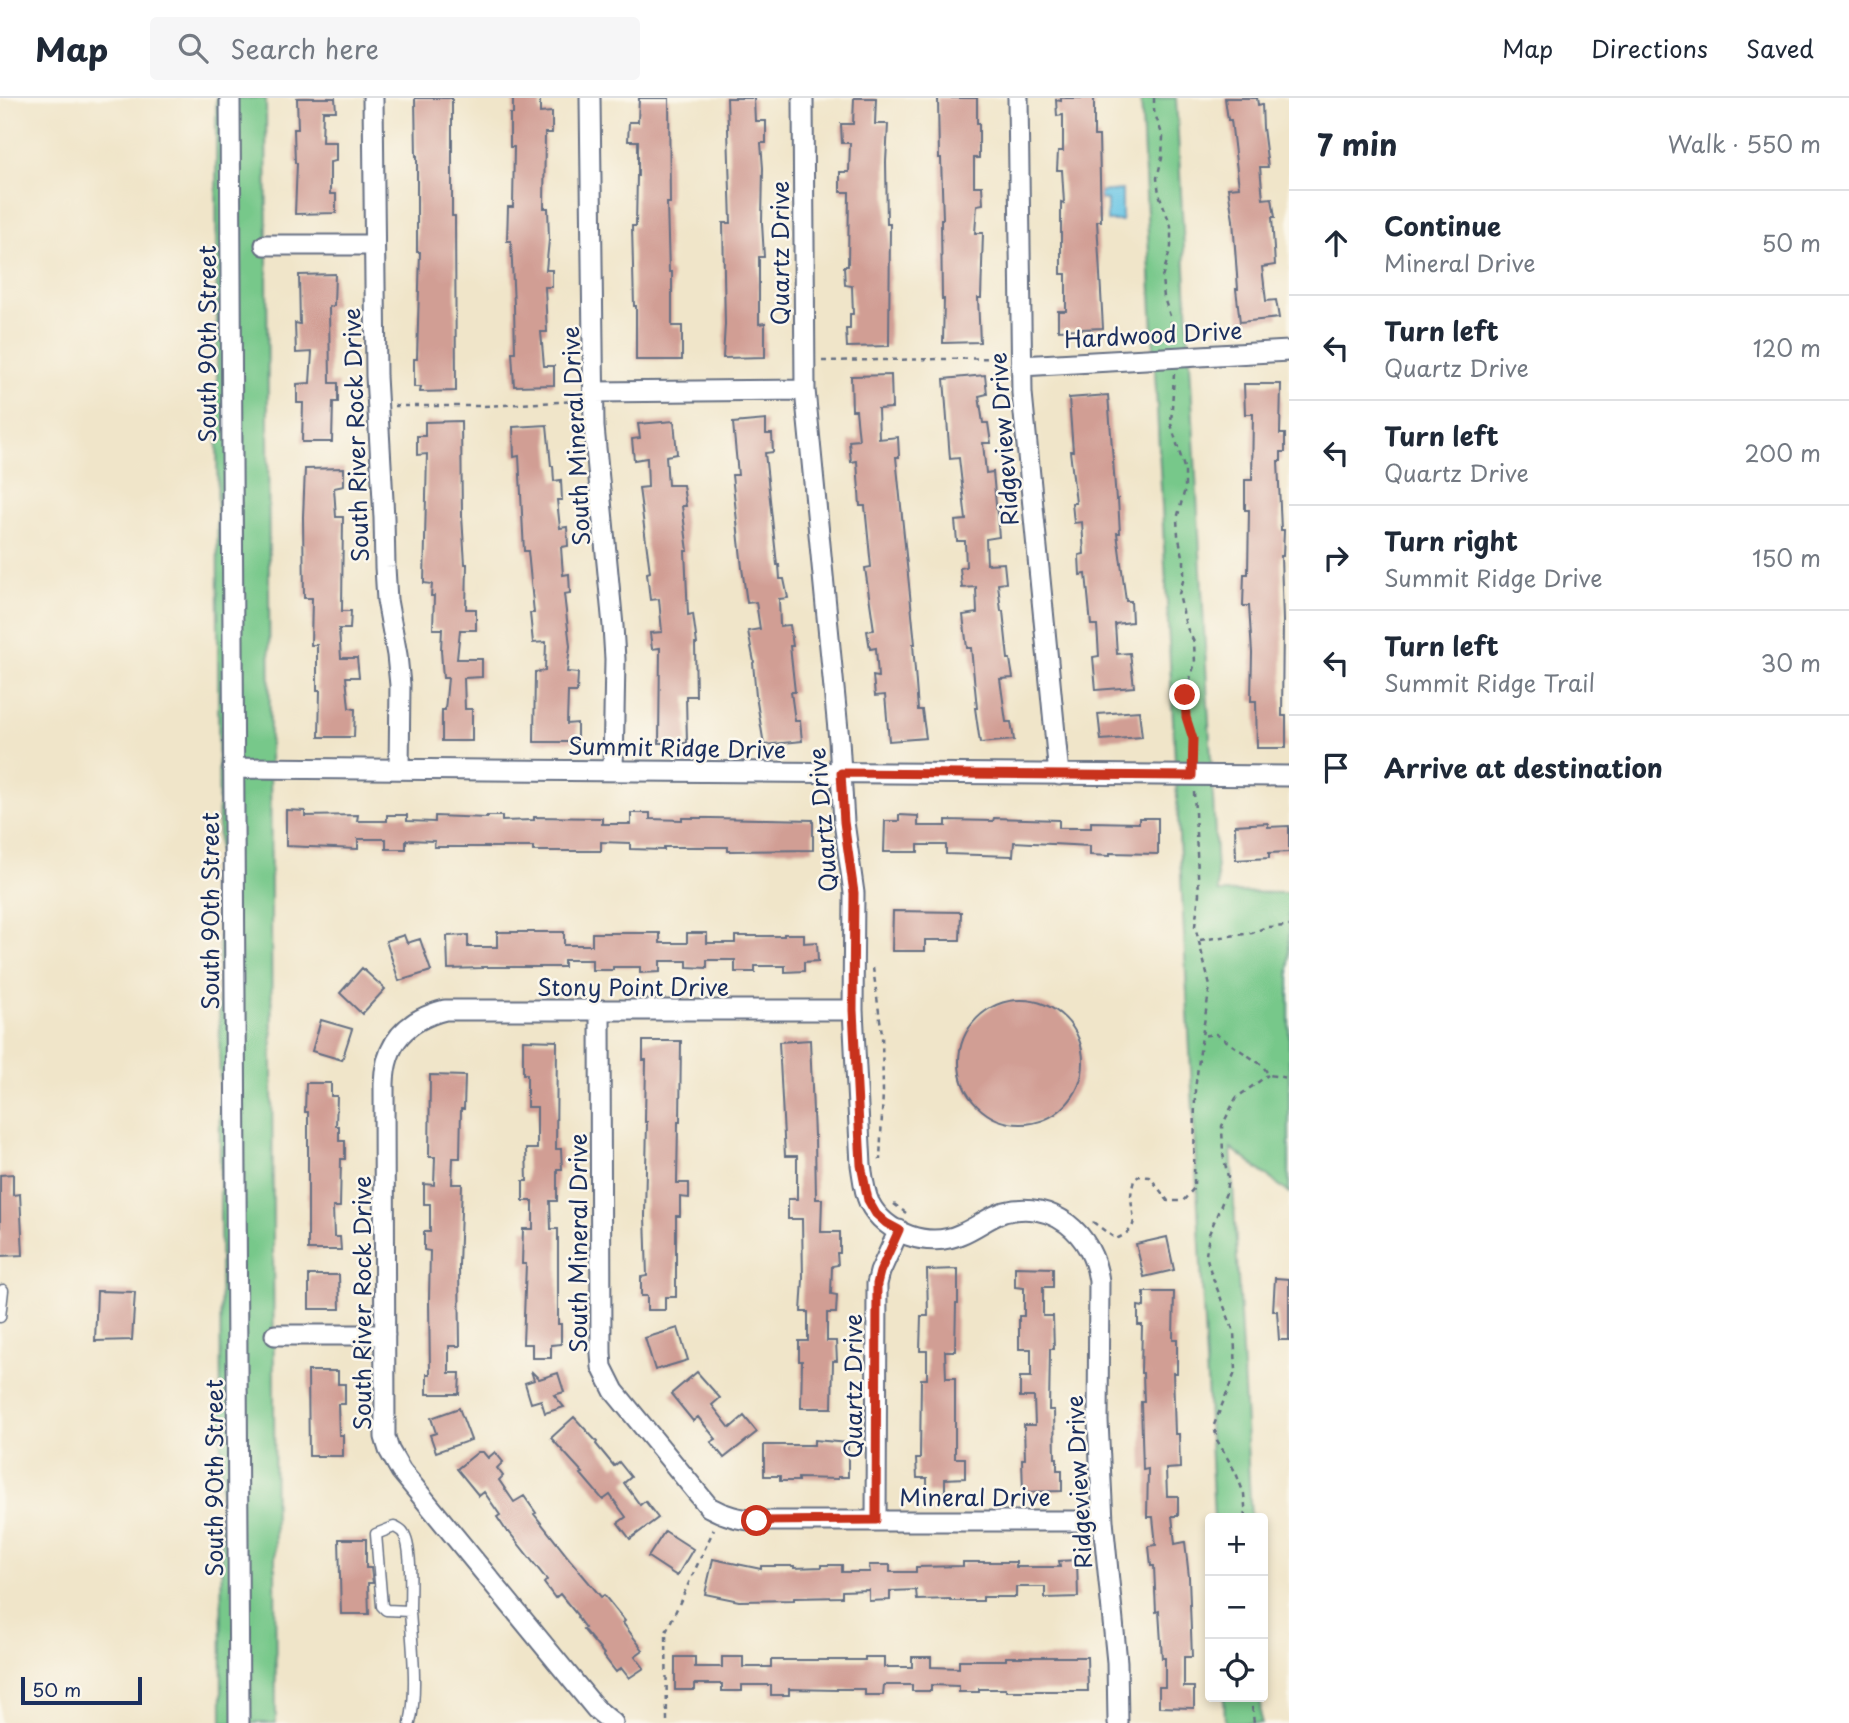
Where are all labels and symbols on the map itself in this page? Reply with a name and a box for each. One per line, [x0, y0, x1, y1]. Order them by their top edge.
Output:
street label: Quartz Drive [762, 181, 797, 325]
street label: South 90th Street [189, 245, 224, 443]
street label: South River Rock Drive [333, 307, 377, 563]
street label: Hardwood Drive [1063, 312, 1243, 356]
street label: South Mineral Drive [552, 325, 598, 547]
street label: Ridgeview Drive [979, 351, 1027, 527]
route end [1169, 679, 1200, 710]
street label: Summit Ridge Drive [567, 728, 787, 766]
street label: Quartz Drive [798, 746, 846, 894]
street label: South 90th Street [192, 812, 227, 1010]
street label: Stony Point Drive [537, 969, 729, 1004]
street label: South Mineral Drive [560, 1133, 595, 1353]
street label: South River Rock Drive [344, 1176, 379, 1430]
street label: Quartz Drive [835, 1314, 870, 1458]
street label: South 90th Street [196, 1379, 231, 1577]
street label: Ridgeview Drive [1056, 1394, 1100, 1570]
street label: Mineral Drive [899, 1479, 1051, 1514]
route start [741, 1505, 772, 1536]
scale bar [21, 1674, 142, 1706]

